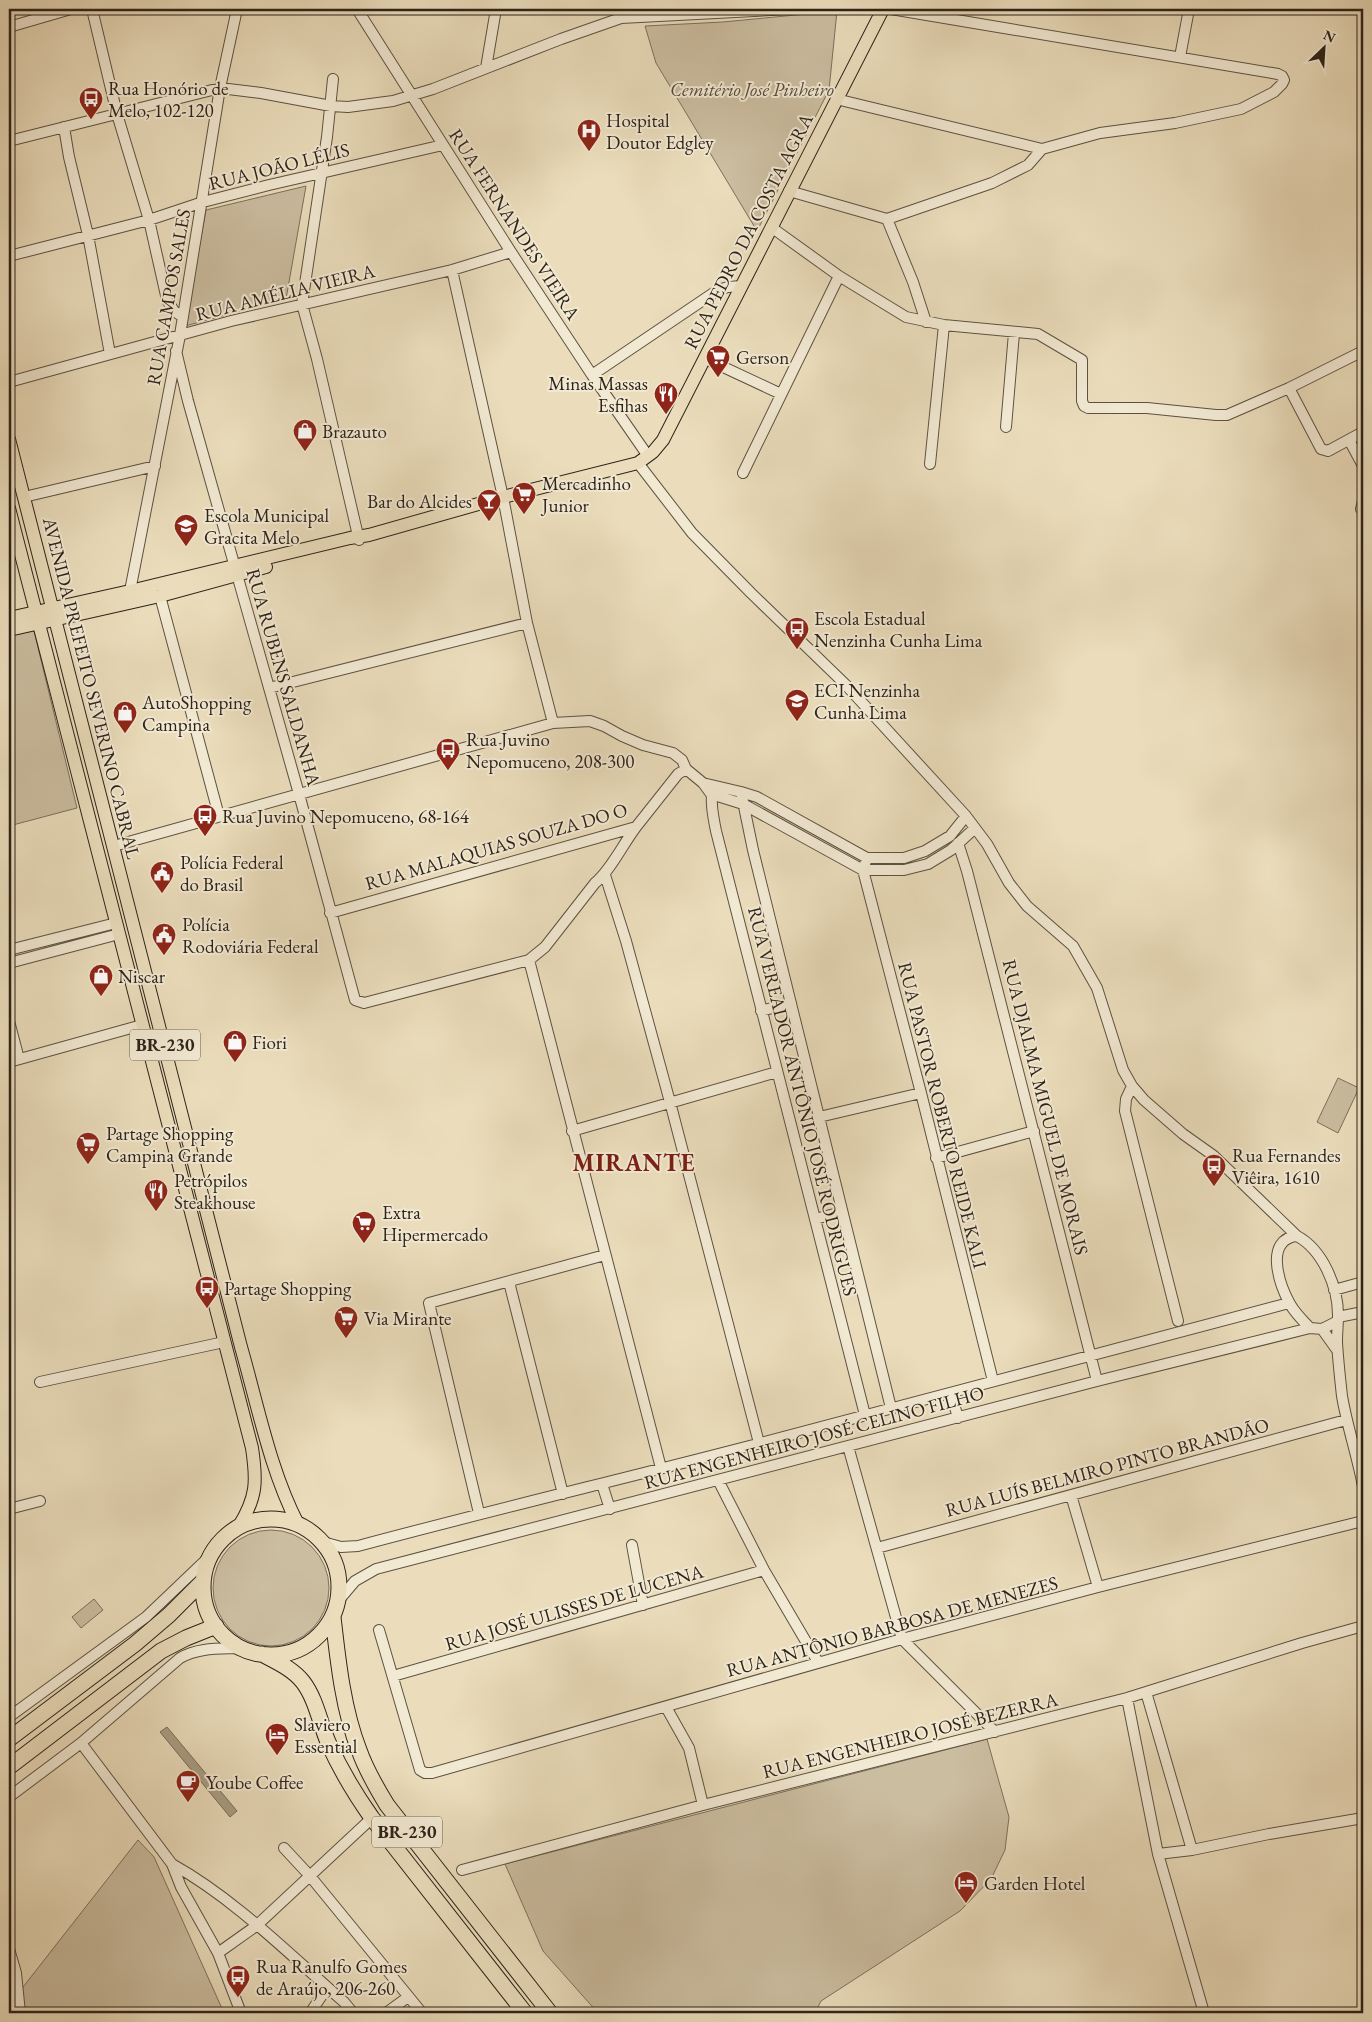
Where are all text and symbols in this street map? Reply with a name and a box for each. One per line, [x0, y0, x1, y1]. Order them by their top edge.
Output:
north arrow [1300, 22, 1350, 72]
text: N [1321, 26, 1339, 47]
place label: Rua Honório de Melo, 102-120 [108, 76, 228, 123]
park label: Cemitério José Pinheiro [670, 77, 834, 102]
bus stop icon: Rua Honório de Melo, 102-120 [78, 86, 104, 120]
place label: Hospital Doutor Edgley [606, 108, 714, 155]
street label: RUA PEDRO DA COSTA AGRA [678, 108, 819, 353]
hospital icon: Hospital Doutor Edgley [576, 118, 602, 152]
street label: RUA FERNANDES VIEIRA [443, 124, 586, 325]
street label: RUA JOÃO LÉLIS [206, 137, 352, 196]
street label: RUA CAMPOS SALES [141, 207, 196, 387]
street label: RUA AMÉLIA VIEIRA [193, 258, 378, 327]
supermarket icon: Gerson [705, 344, 731, 378]
place label: Gerson [736, 345, 789, 370]
place label: Minas Massas Esfihas [548, 371, 648, 418]
restaurant icon: Minas Massas Esfihas [653, 381, 679, 415]
shop icon: Brazauto [292, 418, 318, 452]
place label: Brazauto [322, 419, 387, 444]
place label: Mercadinho Junior [540, 471, 631, 518]
supermarket icon: Mercadinho Junior [511, 481, 537, 515]
bar icon: Bar do Alcides [476, 488, 502, 522]
place label: Bar do Alcides [367, 489, 472, 514]
place label: Escola Municipal Gracita Melo [204, 503, 330, 550]
school or university icon: Escola Municipal Gracita Melo [173, 513, 199, 547]
street label: AVENIDA PREFEITO SEVERINO CABRAL [37, 514, 146, 862]
street label: RUA RUBENS SALDANHA [240, 565, 327, 790]
place label: Escola Estadual Nenzinha Cunha Lima [814, 606, 983, 653]
bus stop icon: Escola Estadual Nenzinha Cunha Lima [784, 616, 810, 650]
place label: ECI Nenzinha Cunha Lima [814, 678, 921, 725]
school or university icon: ECI Nenzinha Cunha Lima [784, 688, 810, 722]
place label: AutoShopping Campina [141, 690, 252, 737]
shop icon: AutoShopping Campina [112, 700, 138, 734]
place label: Rua Juvino Nepomuceno, 208-300 [466, 727, 634, 774]
bus stop icon: Rua Juvino Nepomuceno, 208-300 [435, 737, 461, 771]
street label: RUA MALAQUIAS SOUZA DO O [362, 797, 630, 896]
bus stop icon: Rua Juvino Nepomuceno, 68-164 [192, 803, 218, 837]
place label: Rua Juvino Nepomuceno, 68-164 [222, 804, 470, 829]
place label: Polícia Federal do Brasil [180, 850, 284, 897]
public building icon: Polícia Federal do Brasil [149, 860, 175, 894]
street label: RUA VEREADOR ANTÔNIO JOSÉ RODRIGUES [742, 904, 863, 1299]
place label: Polícia Rodoviária Federal [182, 912, 319, 959]
public building icon: Polícia Rodoviária Federal [151, 922, 177, 956]
street label: RUA DJALMA MIGUEL DE MORAIS [997, 957, 1094, 1258]
street label: RUA PASTOR ROBERTO REIDE KALI [892, 959, 993, 1271]
shop icon: Niscar [88, 963, 114, 997]
place label: Niscar [118, 964, 166, 989]
shop icon: Fiori [222, 1029, 248, 1063]
road number: BR-230 [130, 1030, 200, 1060]
place label: Fiori [252, 1030, 287, 1055]
place label: Partage Shopping Campina Grande [106, 1121, 234, 1168]
supermarket icon: Partage Shopping Campina Grande [75, 1131, 101, 1165]
place label: Rua Fernandes Viêira, 1610 [1232, 1143, 1341, 1190]
district label: MIRANTE [572, 1147, 696, 1178]
bus stop icon: Rua Fernandes Viêira, 1610 [1201, 1153, 1227, 1187]
place label: Petrópilos Steakhouse [174, 1168, 255, 1215]
restaurant icon: Petrópilos Steakhouse [143, 1178, 169, 1212]
place label: Extra Hipermercado [382, 1200, 488, 1247]
supermarket icon: Extra Hipermercado [351, 1210, 377, 1244]
bus stop icon: Partage Shopping [194, 1275, 220, 1309]
place label: Partage Shopping [224, 1276, 352, 1301]
supermarket icon: Via Mirante [333, 1305, 359, 1339]
place label: Via Mirante [364, 1306, 452, 1331]
street label: RUA ENGENHEIRO JOSÉ CELINO FILHO [641, 1380, 987, 1495]
street label: RUA LUÍS BELMIRO PINTO BRANDÃO [942, 1412, 1272, 1523]
street label: RUA JOSÉ ULISSES DE LUCENA [442, 1558, 707, 1656]
street label: RUA ANTÔNIO BARBOSA DE MENEZES [724, 1570, 1061, 1683]
street label: RUA ENGENHEIRO JOSÉ BEZERRA [760, 1686, 1061, 1784]
place label: Slaviero Essential [294, 1712, 358, 1759]
hotel icon: Slaviero Essential [264, 1722, 290, 1756]
cafe icon: Yoube Coffee [175, 1769, 201, 1803]
place label: Yoube Coffee [206, 1770, 303, 1795]
road number: BR-230 [372, 1816, 442, 1848]
hotel icon: Garden Hotel [953, 1870, 979, 1904]
place label: Garden Hotel [984, 1871, 1086, 1896]
place label: Rua Ranulfo Gomes de Araújo, 206-260 [256, 1954, 407, 2001]
bus stop icon: Rua Ranulfo Gomes de Araújo, 206-260 [225, 1964, 251, 1998]

